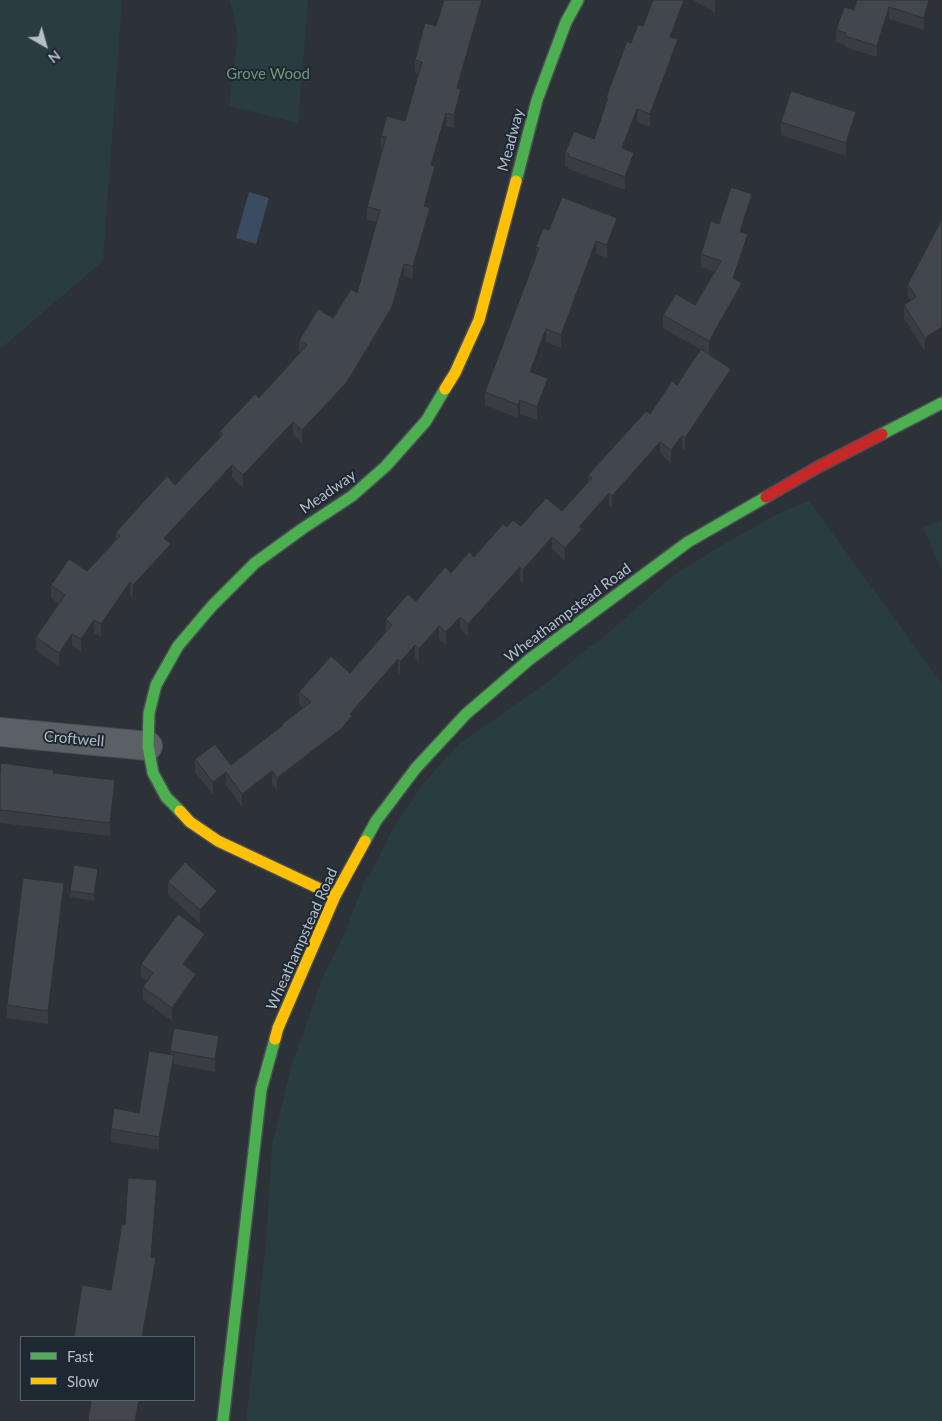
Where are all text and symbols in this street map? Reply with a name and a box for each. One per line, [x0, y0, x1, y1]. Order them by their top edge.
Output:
north arrow [20, 20, 70, 70]
text: N [45, 47, 64, 67]
park label: Grove Wood [226, 65, 310, 83]
street label: Meadway [494, 107, 528, 173]
street label: Meadway [297, 466, 359, 518]
street label: Wheathampstead Road [501, 560, 635, 666]
street label: Croftwell [43, 727, 105, 751]
street label: Wheathampstead Road [263, 865, 341, 1013]
legend [20, 1336, 195, 1401]
text: Fast [67, 1347, 94, 1365]
text: Slow [67, 1372, 99, 1390]

